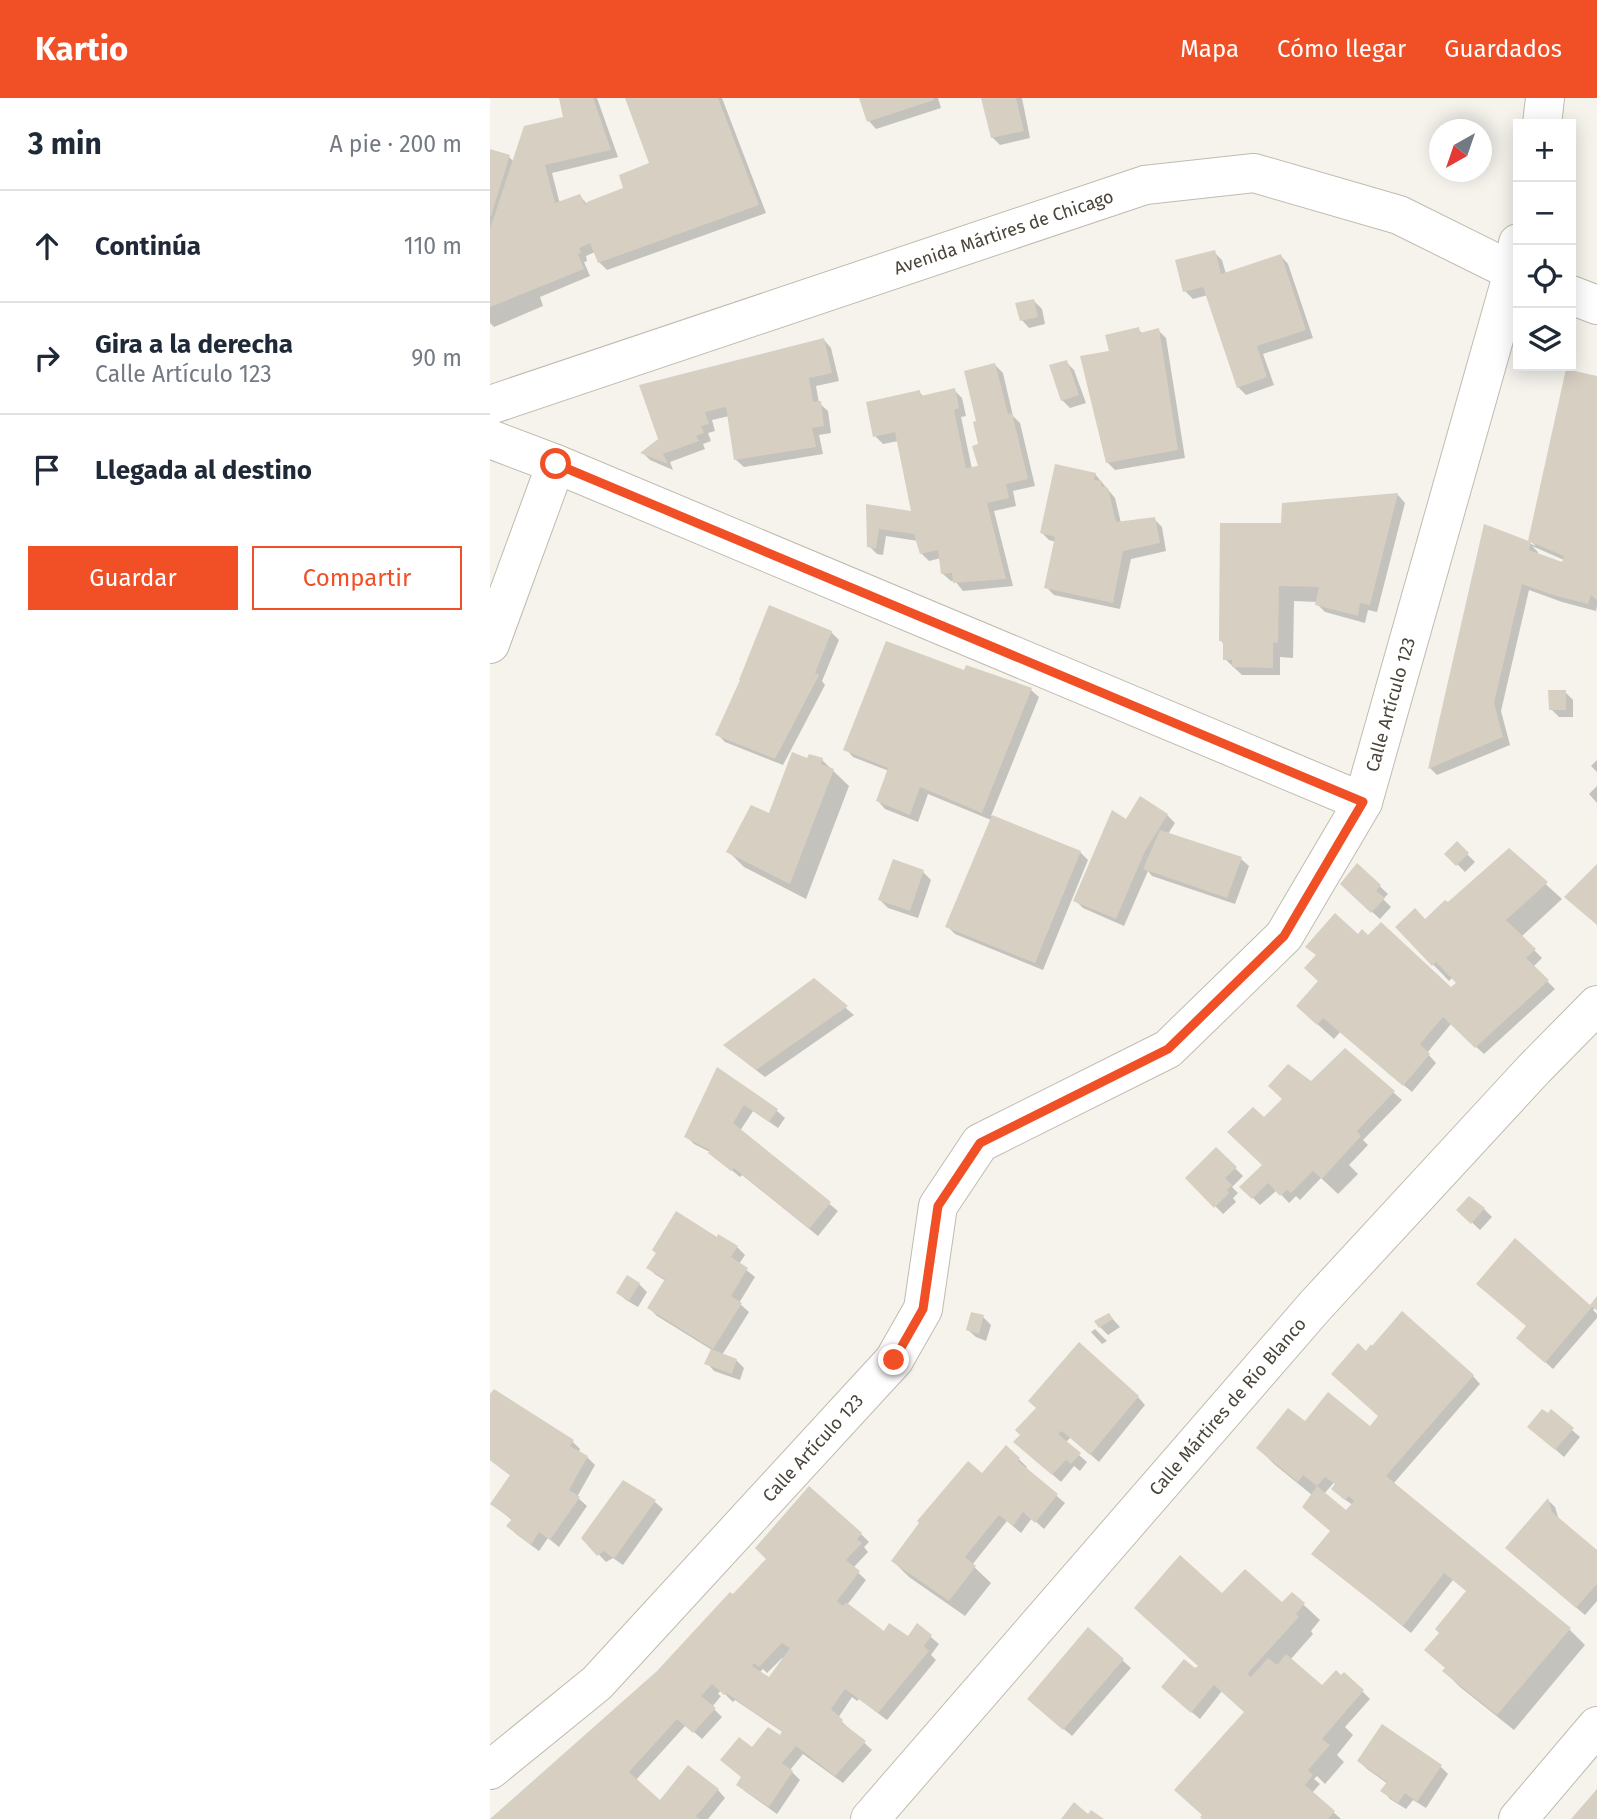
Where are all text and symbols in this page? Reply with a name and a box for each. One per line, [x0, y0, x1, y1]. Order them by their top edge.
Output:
text: Kartio [35, 29, 128, 69]
text: Mapa [1180, 35, 1239, 63]
text: Cómo llegar [1277, 35, 1406, 63]
text: Guardados [1444, 35, 1562, 63]
north arrow [1429, 119, 1492, 182]
map controls [1513, 119, 1576, 371]
button: + [1513, 119, 1576, 182]
text: 3 min [28, 126, 102, 162]
text: A pie · 200 m [329, 130, 462, 158]
button: − [1513, 182, 1576, 245]
street label: Avenida Mártires de Chicago [891, 185, 1116, 280]
icon: ahead [28, 227, 66, 265]
text: Continúa [95, 231, 201, 262]
text: 110 m [404, 232, 462, 260]
button: locate [1513, 245, 1576, 308]
button: layers [1513, 308, 1576, 371]
text: Gira a la derecha [95, 329, 293, 360]
icon: right [28, 339, 66, 377]
text: 90 m [411, 344, 462, 372]
text: Calle Artículo 123 [95, 360, 272, 388]
route start [540, 448, 571, 479]
icon: arrive [28, 451, 66, 489]
text: Llegada al destino [95, 455, 312, 486]
button: Guardar [28, 546, 238, 610]
button: Compartir [252, 546, 462, 610]
street label: Calle Artículo 123 [1361, 635, 1420, 774]
street label: Calle Mártires de Río Blanco [1145, 1313, 1311, 1500]
route end [878, 1344, 909, 1375]
street label: Calle Artículo 123 [758, 1390, 868, 1507]

